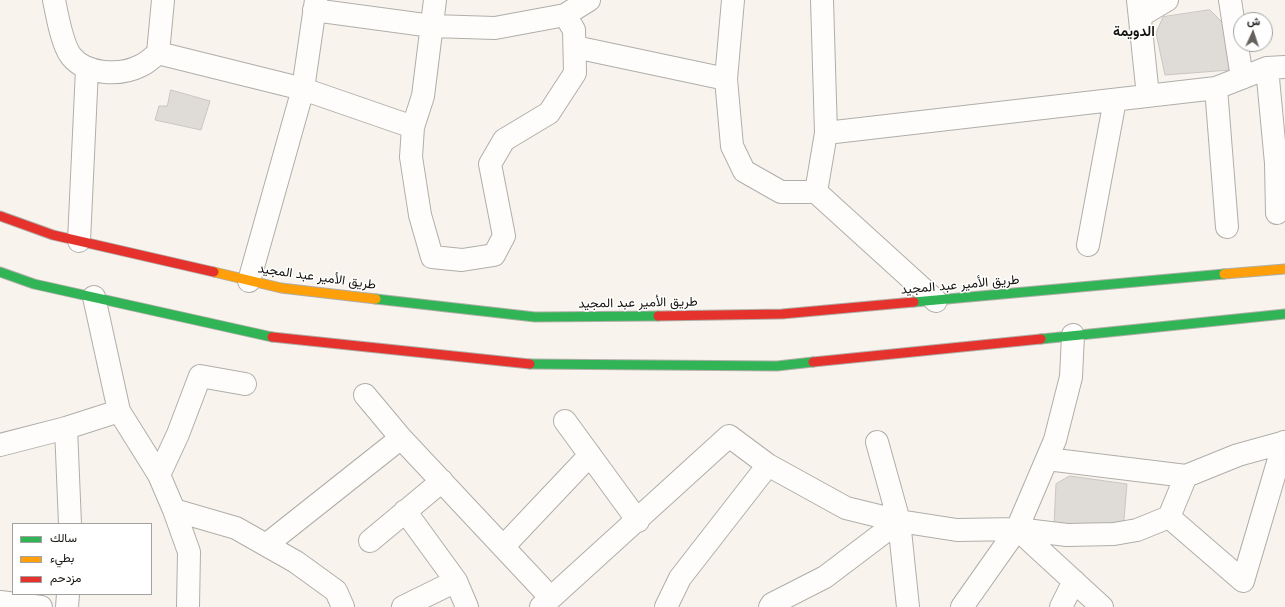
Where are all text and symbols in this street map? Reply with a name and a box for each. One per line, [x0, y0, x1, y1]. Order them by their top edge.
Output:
north arrow [1233, 12, 1273, 52]
text: ش [1247, 14, 1261, 28]
district label: الدويمة [1113, 24, 1155, 40]
street label: طريق الأمير عبد المجيد [257, 261, 377, 293]
street label: طريق الأمير عبد المجيد [900, 272, 1020, 298]
street label: طريق الأمير عبد المجيد [578, 294, 698, 312]
legend [12, 523, 152, 595]
text: سالك [50, 530, 77, 545]
text: بطيء [50, 550, 74, 565]
text: مزدحم [50, 570, 81, 585]

